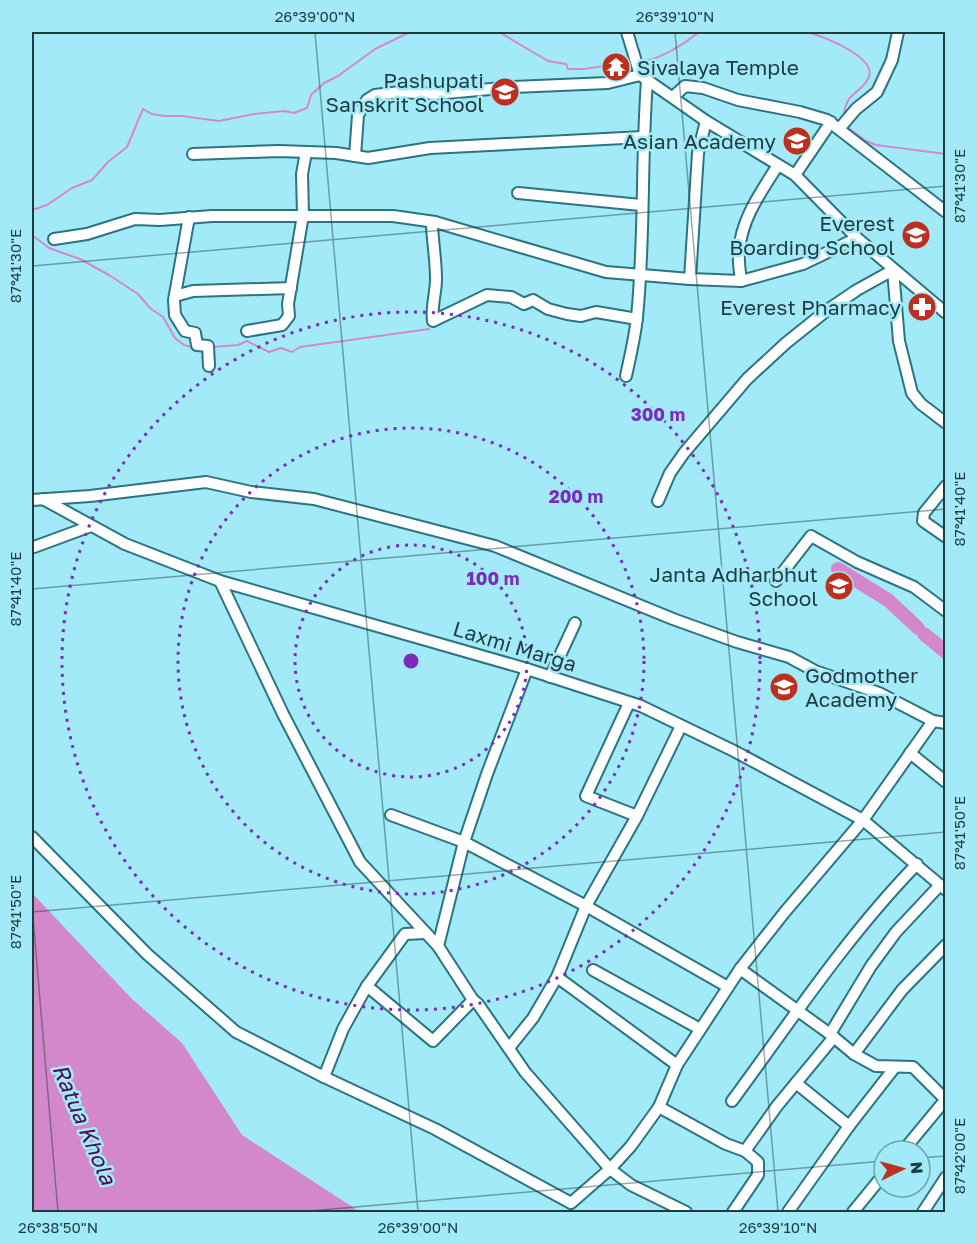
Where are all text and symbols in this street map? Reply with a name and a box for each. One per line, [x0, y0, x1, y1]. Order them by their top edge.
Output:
text: 26°39'00"N [275, 7, 355, 25]
text: 26°39'10"N [636, 7, 714, 25]
temple icon: Sivalaya Temple [600, 51, 632, 83]
place label: Sivalaya Temple [637, 54, 799, 80]
place label: Pashupati Sanskrit School [326, 67, 484, 117]
school or university icon: Pashupati Sanskrit School [489, 76, 521, 108]
school or university icon: Asian Academy [781, 125, 813, 157]
place label: Asian Academy [623, 128, 776, 154]
text: 87°41'30"E [950, 149, 968, 223]
place label: Everest Boarding School [729, 210, 895, 260]
school or university icon: Everest Boarding School [900, 219, 932, 251]
text: 87°41'30"E [6, 229, 24, 303]
pharmacy icon: Everest Pharmacy [906, 291, 938, 323]
place label: Everest Pharmacy [720, 294, 901, 320]
text: 300 m [631, 403, 685, 425]
text: 87°41'40"E [950, 472, 968, 546]
text: 200 m [549, 485, 603, 507]
text: 87°41'40"E [6, 552, 24, 626]
place label: Janta Adharbhut School [650, 561, 818, 611]
text: 100 m [467, 567, 519, 589]
school or university icon: Janta Adharbhut School [823, 570, 855, 602]
street label: Laxmi Marga [450, 615, 580, 677]
centre of rings [401, 651, 421, 671]
place label: Godmother Academy [805, 662, 918, 712]
school or university icon: Godmother Academy [768, 671, 800, 703]
text: 87°41'50"E [950, 796, 968, 870]
text: 87°41'50"E [6, 875, 24, 949]
water label: Ratua Khola [47, 1060, 123, 1190]
text: 87°42'00"E [950, 1118, 968, 1194]
north arrow [872, 1139, 932, 1199]
text: N [906, 1161, 927, 1175]
text: 26°38'50"N [18, 1218, 98, 1236]
text: 26°39'00"N [378, 1218, 458, 1236]
text: 26°39'10"N [739, 1218, 817, 1236]

